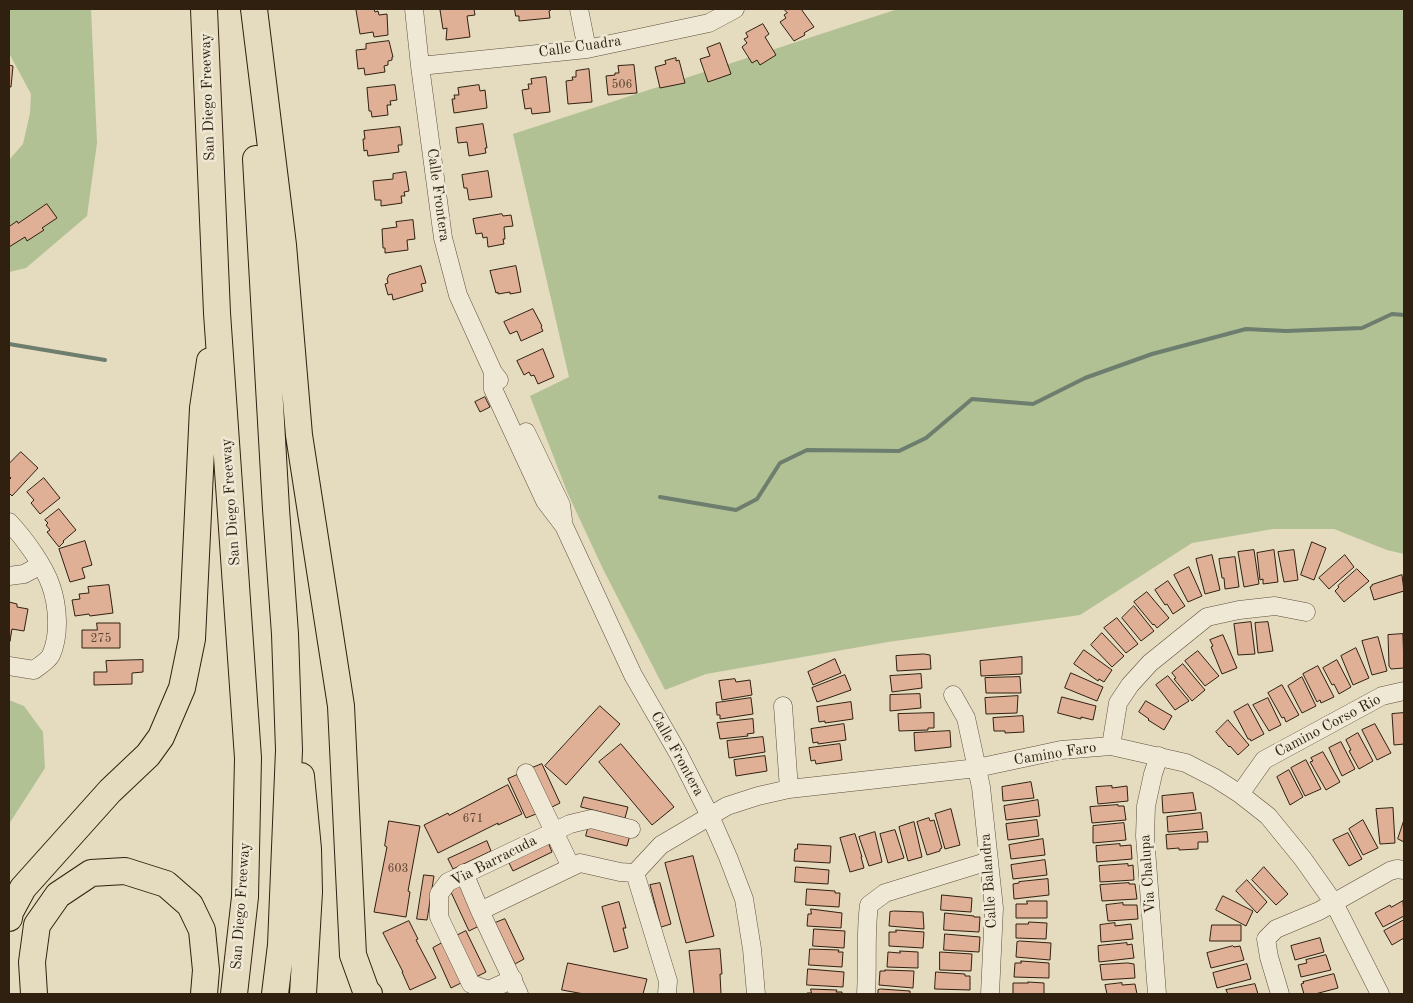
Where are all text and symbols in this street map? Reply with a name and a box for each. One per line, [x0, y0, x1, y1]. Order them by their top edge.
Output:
street label: Calle Cuadra [537, 32, 623, 62]
street label: San Diego Freeway [197, 33, 219, 161]
house number: 506 [612, 78, 632, 92]
street label: Calle Frontera [423, 147, 453, 243]
street label: San Diego Freeway [218, 438, 244, 566]
house number: 275 [91, 632, 111, 646]
street label: Camino Corso Rio [1272, 691, 1384, 761]
street label: Calle Frontera [646, 708, 708, 800]
street label: Camino Faro [1012, 739, 1098, 769]
house number: 671 [463, 812, 483, 826]
street label: Via Barracuda [448, 832, 540, 890]
street label: Calle Balandra [977, 833, 1001, 929]
street label: Via Chalupa [1136, 834, 1160, 914]
street label: San Diego Freeway [228, 842, 254, 970]
house number: 603 [388, 862, 408, 876]

